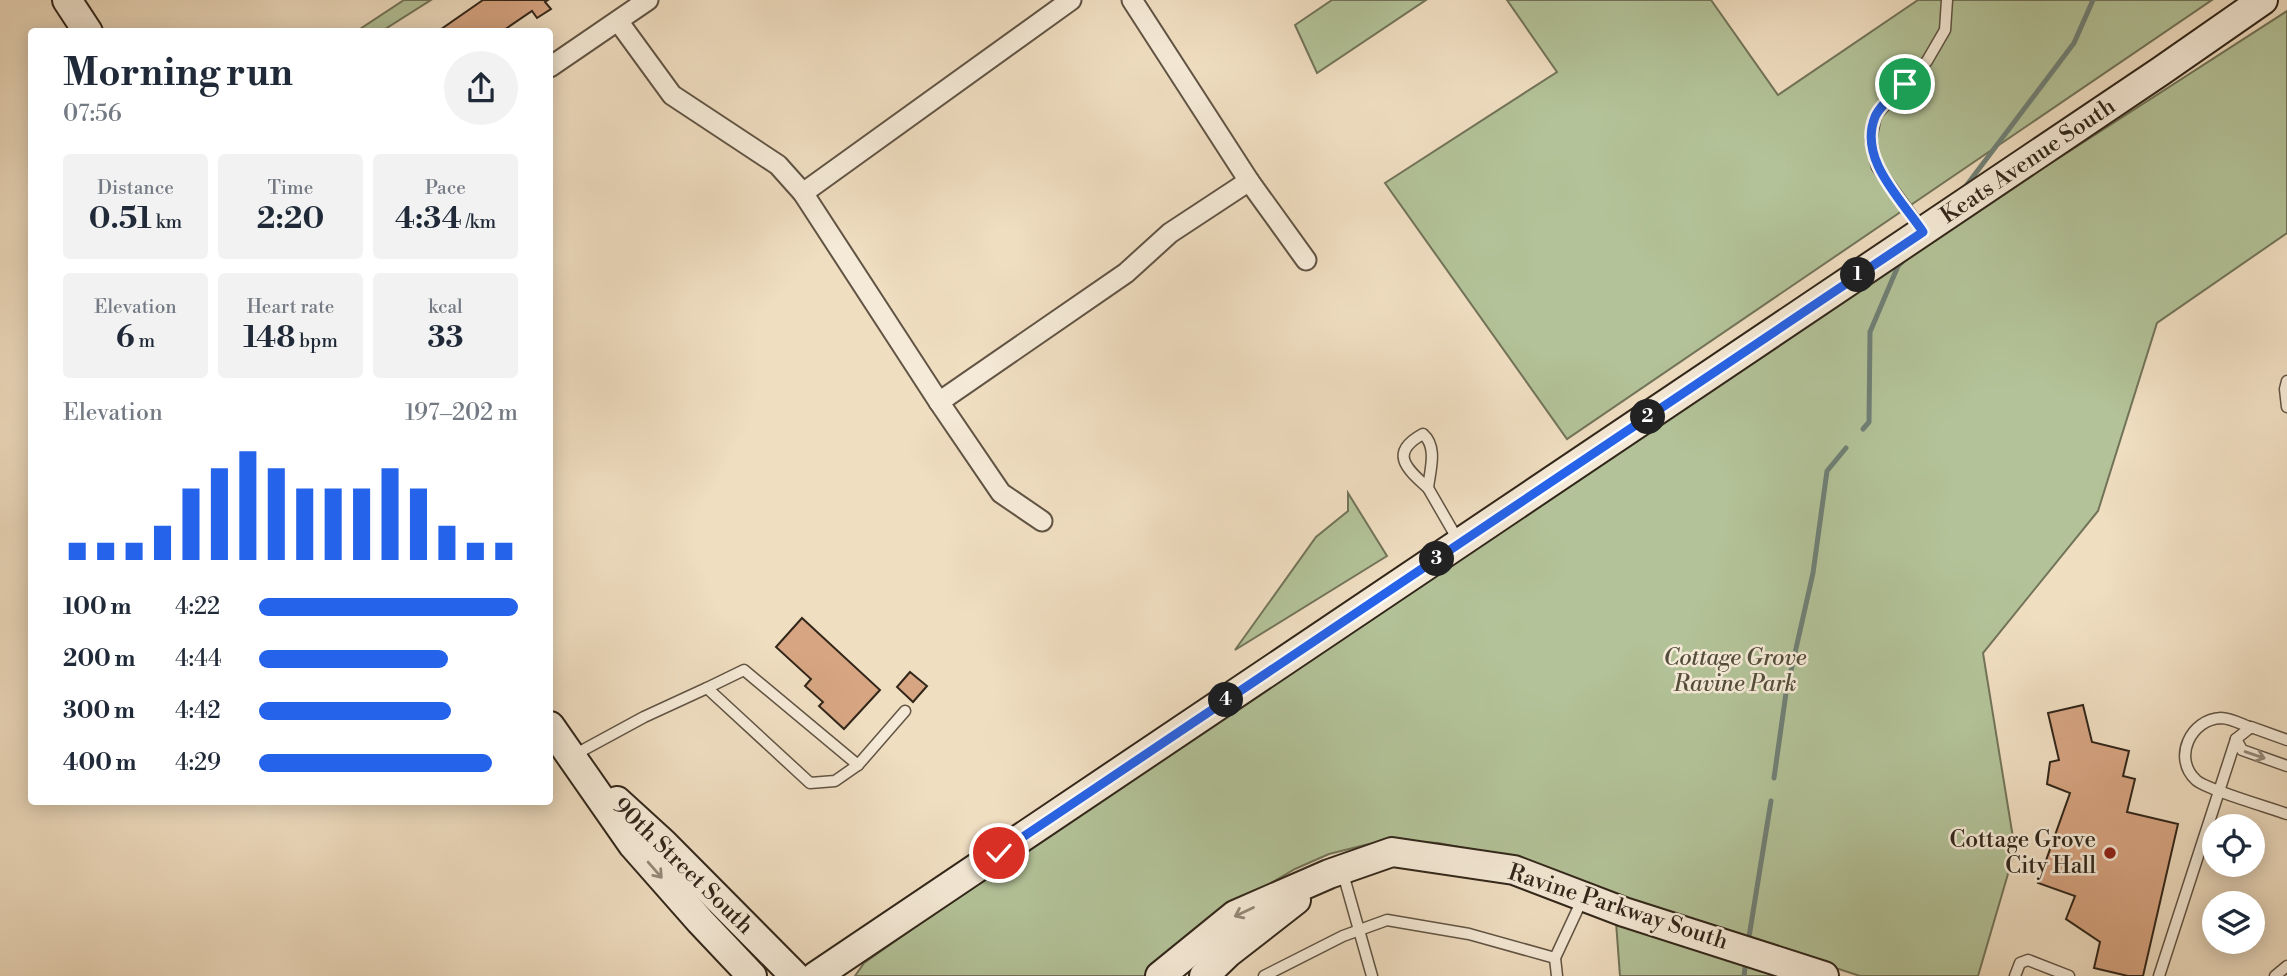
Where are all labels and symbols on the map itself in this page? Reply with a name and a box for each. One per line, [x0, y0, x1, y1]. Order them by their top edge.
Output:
pin [1875, 54, 1935, 114]
street label: Keats Avenue South [1935, 92, 2121, 230]
pin: 1 [1840, 258, 1876, 292]
pin: 2 [1630, 400, 1666, 434]
pin: 3 [1420, 542, 1454, 576]
park label: Cottage Grove Ravine Park [1664, 644, 1807, 698]
pin: 4 [1208, 682, 1244, 718]
one-way arrow [2244, 749, 2266, 762]
street label: 90th Street South [607, 792, 759, 940]
pin [969, 823, 1029, 883]
place label: Cottage Grove City Hall [1949, 826, 2096, 880]
marker: Cottage Grove City Hall [2102, 845, 2118, 861]
street label: Ravine Parkway South [1505, 858, 1732, 956]
one-way arrow [647, 861, 663, 879]
one-way arrow [1234, 906, 1255, 919]

